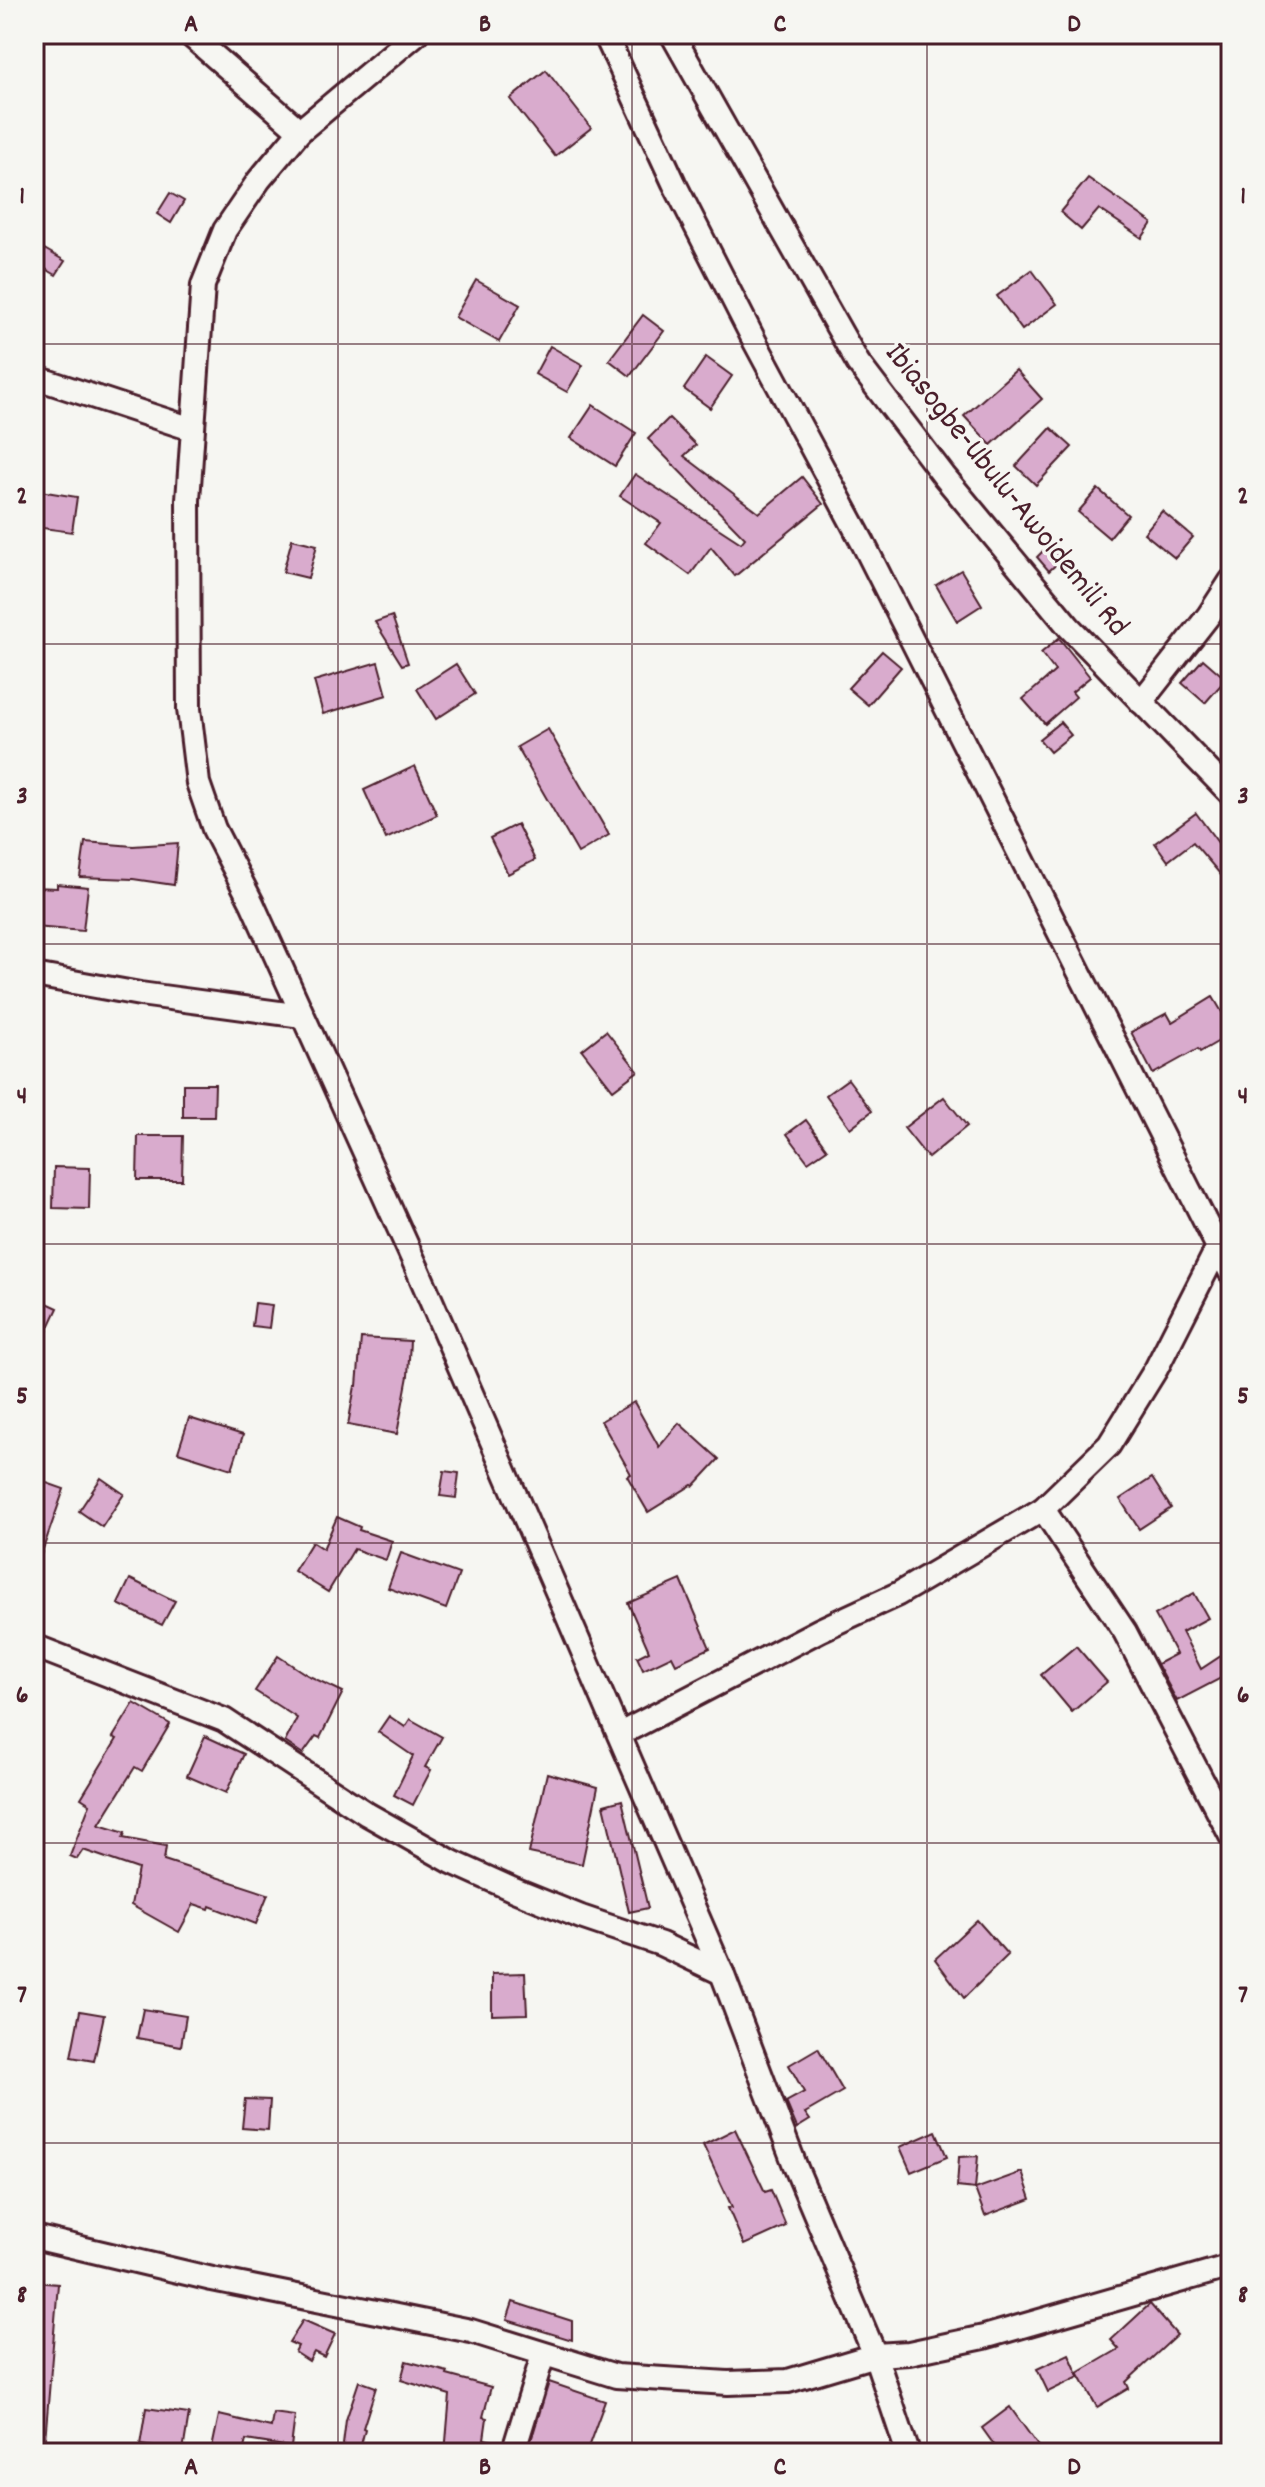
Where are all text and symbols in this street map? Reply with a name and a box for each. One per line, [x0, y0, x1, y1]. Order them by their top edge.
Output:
text: A [184, 7, 198, 44]
text: B [479, 7, 491, 44]
text: C [774, 7, 787, 44]
text: D [1067, 7, 1081, 44]
text: 1 [19, 179, 25, 216]
text: 1 [1240, 179, 1246, 216]
street label: Ibiasogbe-Ubulu-Awoidemili Rd [872, 334, 1138, 648]
text: 2 [16, 479, 28, 516]
text: 2 [1237, 479, 1249, 516]
text: 3 [16, 779, 28, 816]
text: 3 [1237, 779, 1249, 816]
text: 4 [17, 1079, 27, 1116]
text: 4 [1238, 1079, 1248, 1116]
text: 5 [16, 1379, 28, 1416]
text: 5 [1237, 1379, 1249, 1416]
text: 6 [16, 1678, 28, 1715]
text: 6 [1237, 1678, 1249, 1715]
text: 7 [17, 1978, 27, 2015]
text: 7 [1238, 1978, 1248, 2015]
text: 8 [17, 2278, 27, 2315]
text: 8 [1238, 2278, 1248, 2315]
text: A [184, 2450, 198, 2487]
text: B [479, 2450, 491, 2487]
text: C [774, 2450, 787, 2487]
text: D [1067, 2450, 1081, 2487]

